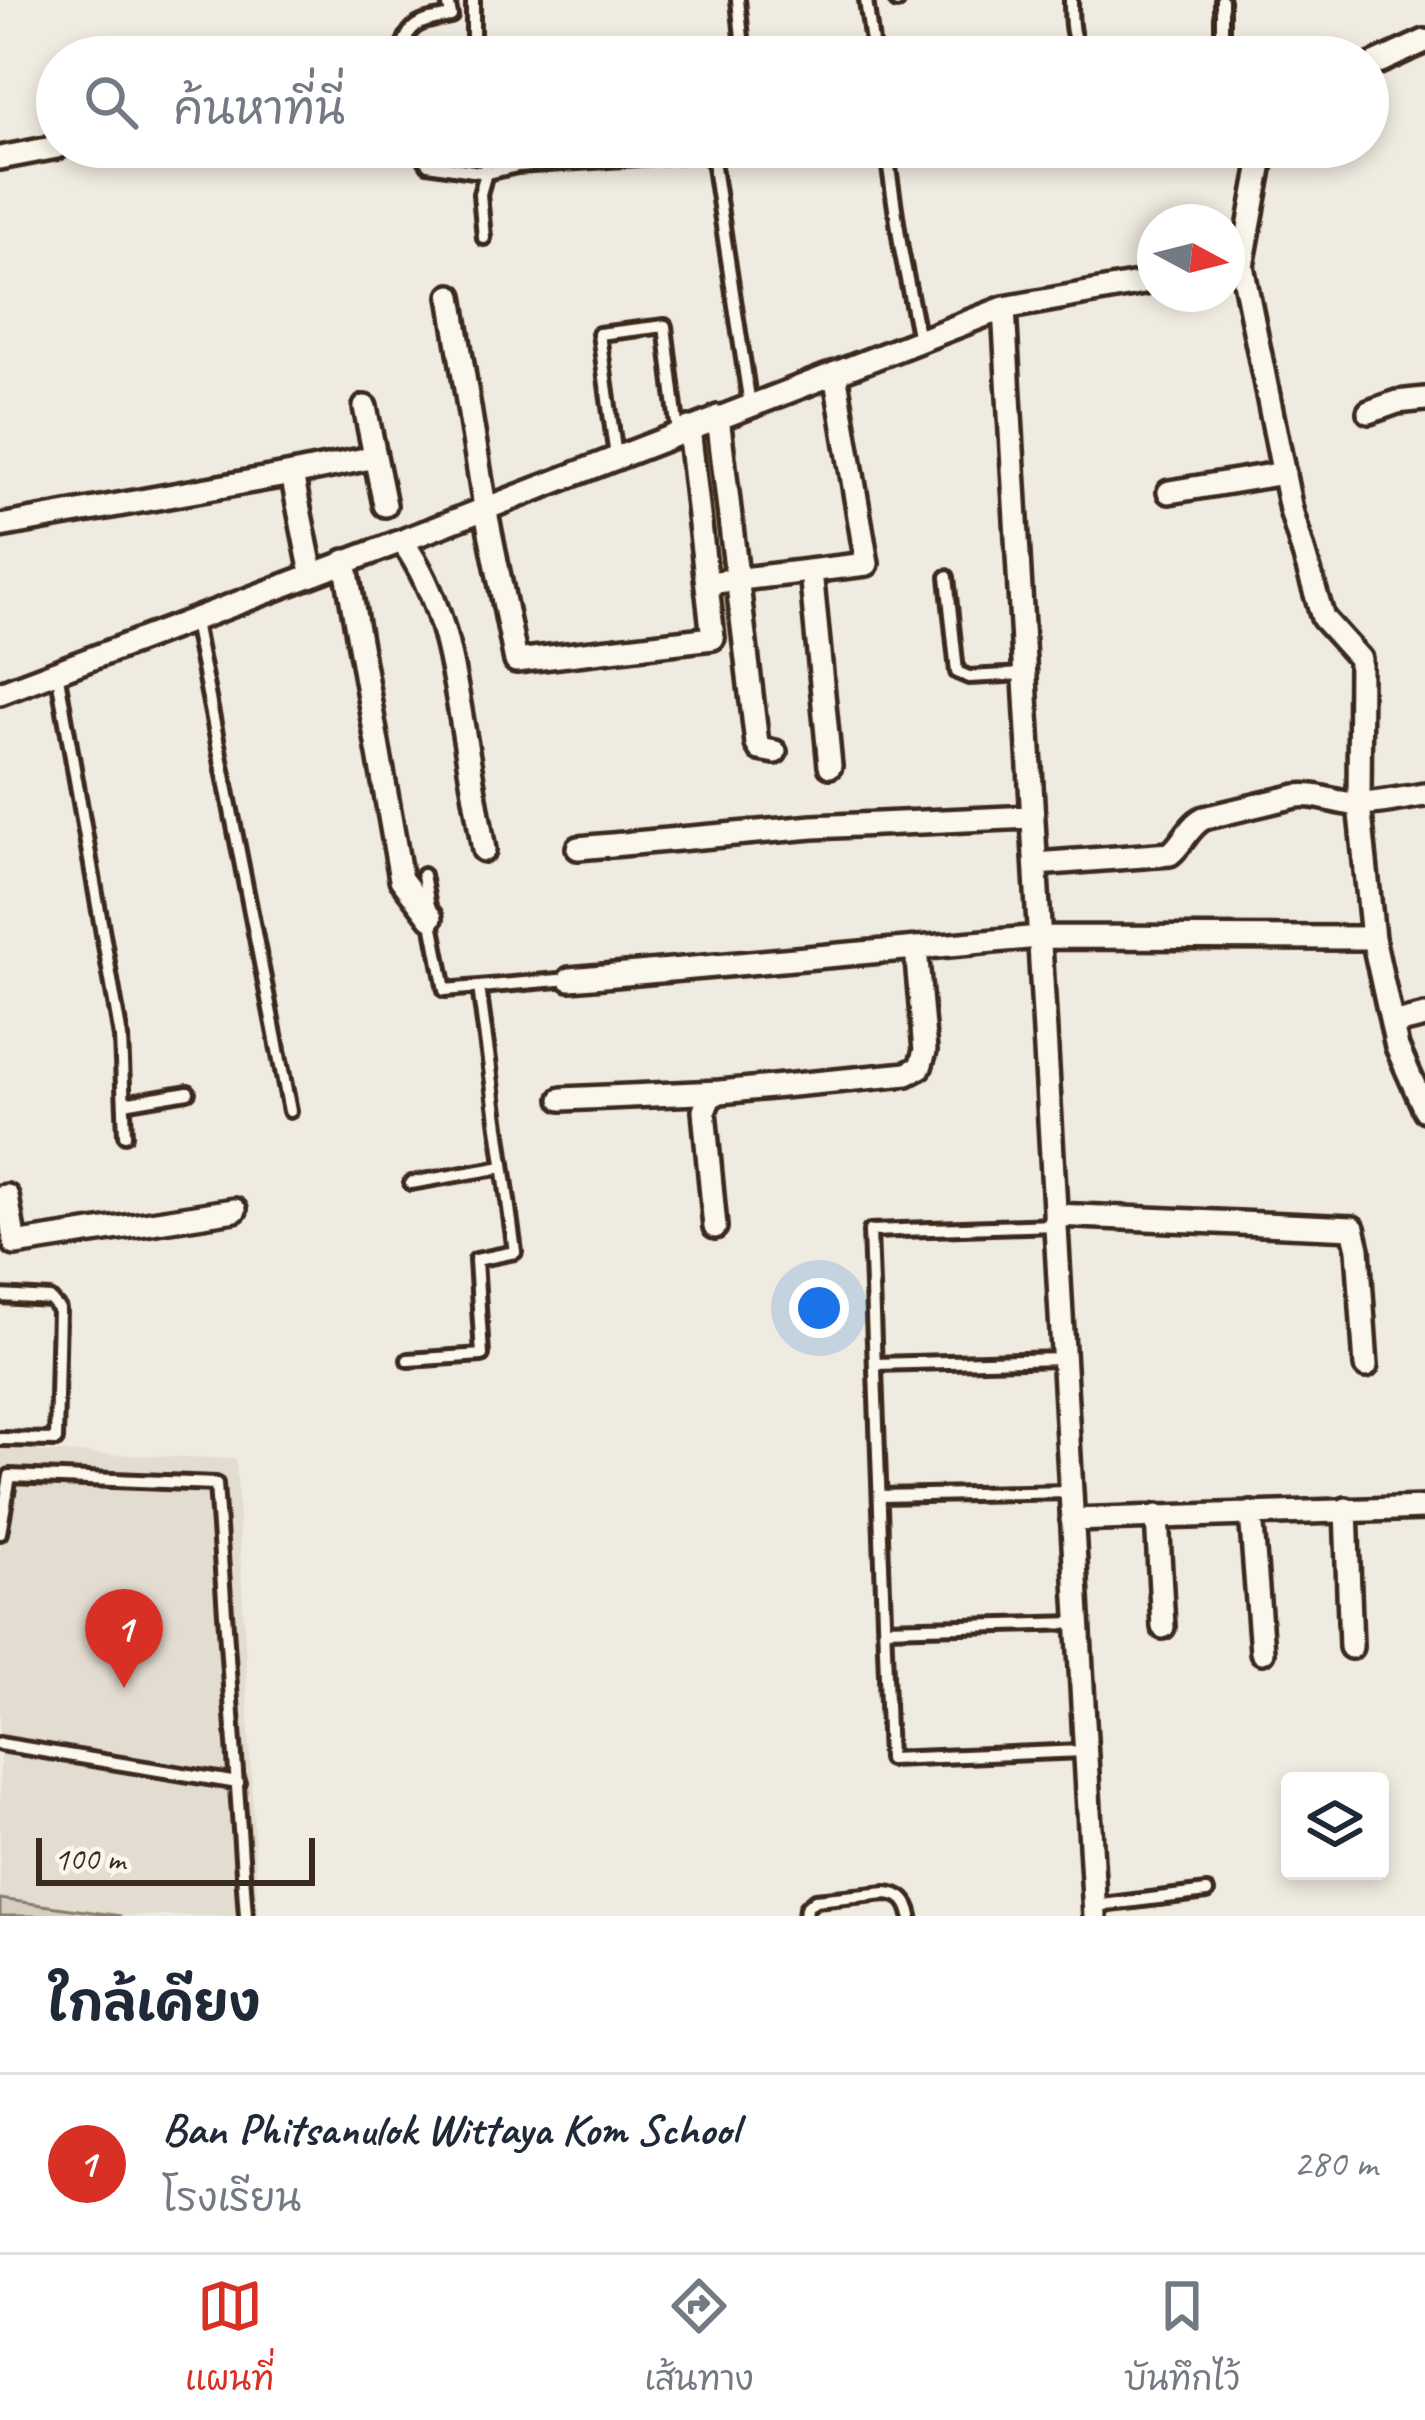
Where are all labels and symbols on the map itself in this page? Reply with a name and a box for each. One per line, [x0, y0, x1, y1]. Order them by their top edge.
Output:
north arrow [1137, 204, 1245, 312]
your location [789, 1278, 849, 1338]
pin: 1 [85, 1589, 163, 1688]
scale bar [36, 1832, 315, 1885]

